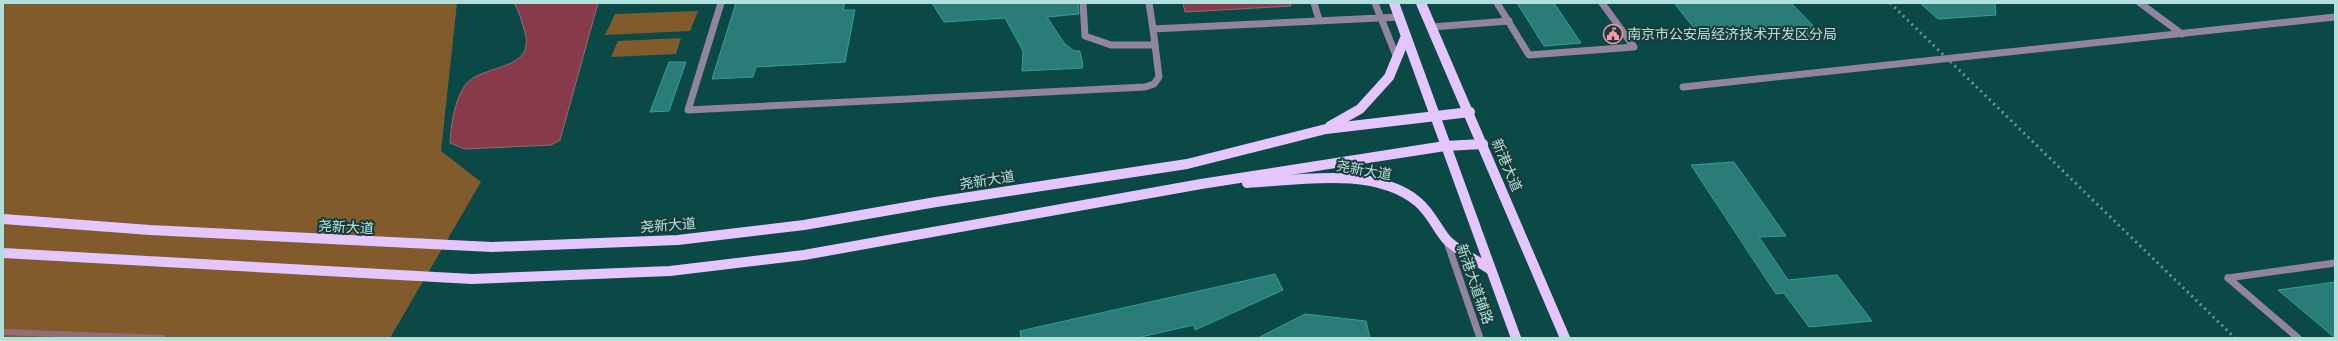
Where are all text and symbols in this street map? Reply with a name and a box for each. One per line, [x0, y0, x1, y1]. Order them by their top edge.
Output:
public building icon: 南京市公安局经济技术开发区分局 [1602, 23, 1624, 45]
place label: 南京市公安局经济技术开发区分局 [1627, 25, 1837, 43]
street label: 新港大道 [1488, 136, 1526, 194]
street label: 尧新大道 [1335, 156, 1393, 184]
street label: 尧新大道 [958, 167, 1016, 193]
street label: 尧新大道 [639, 214, 697, 236]
street label: 尧新大道 [318, 217, 374, 237]
street label: 新港大道辅路 [1453, 241, 1497, 327]

